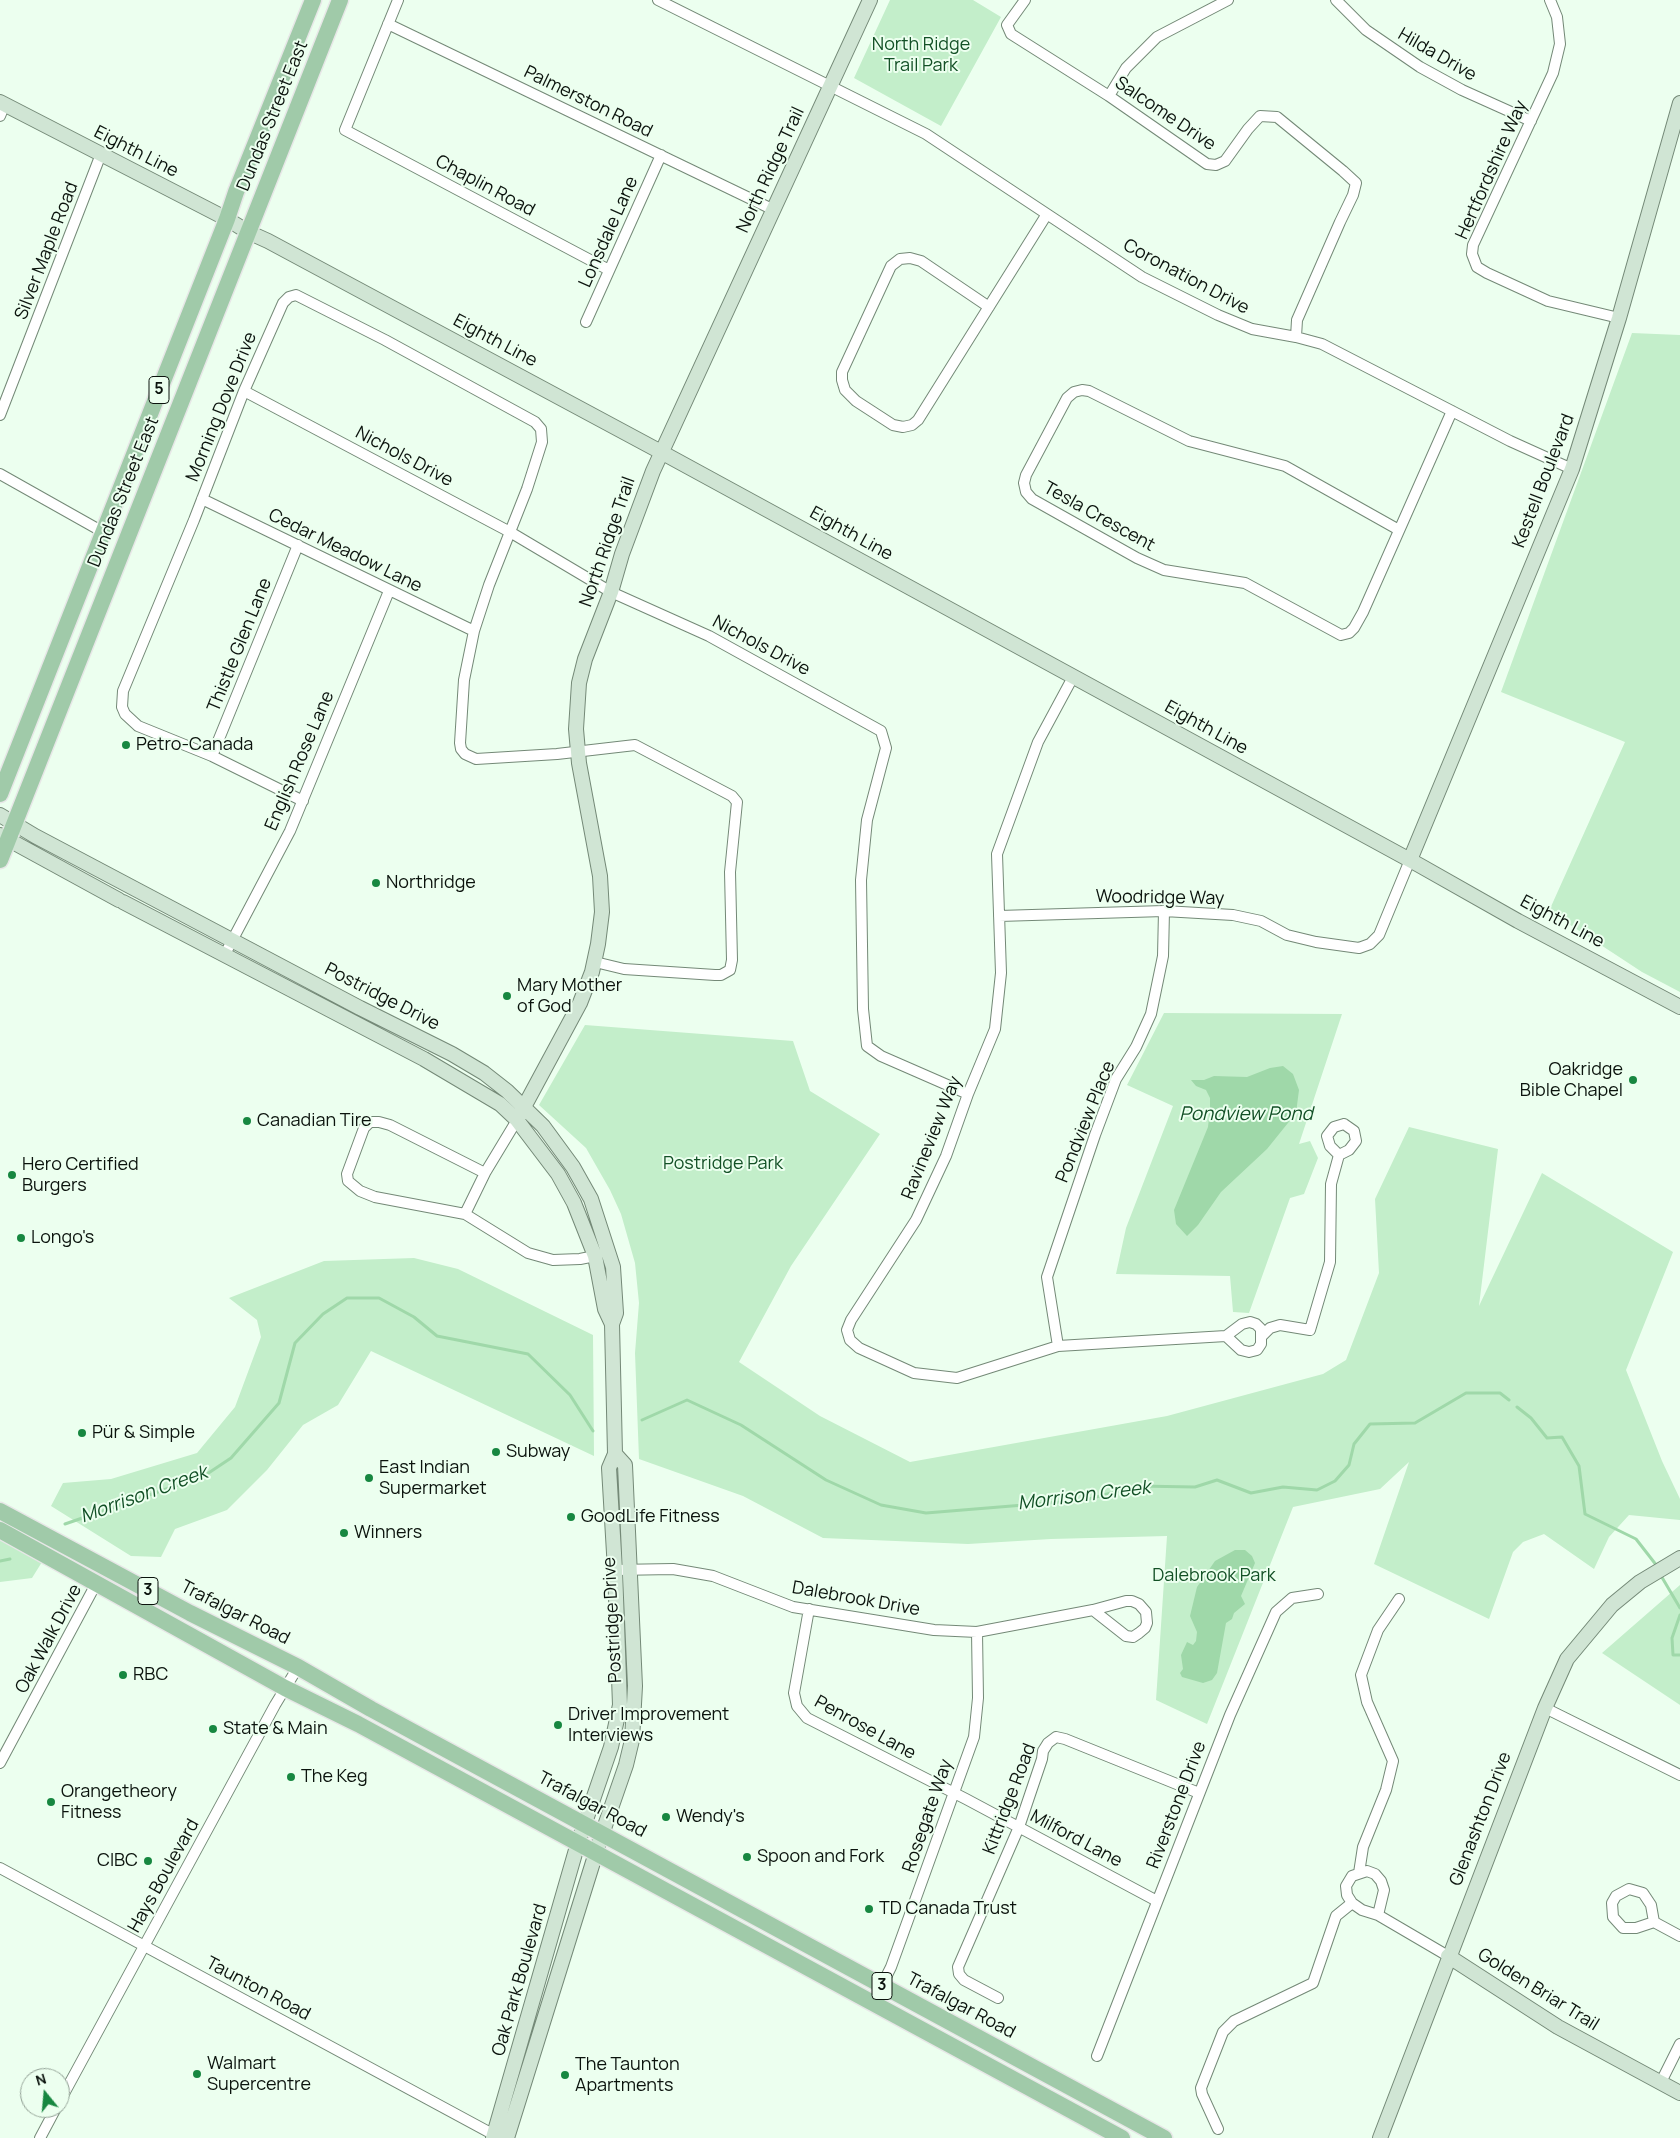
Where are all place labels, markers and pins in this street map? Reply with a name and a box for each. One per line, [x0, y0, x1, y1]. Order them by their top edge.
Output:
place label: Petro-Canada [136, 734, 253, 756]
marker: Petro-Canada [120, 739, 132, 751]
place label: Northridge [386, 872, 476, 894]
marker: Northridge [370, 877, 382, 889]
place label: Mary Mother of God [517, 975, 622, 1018]
marker: Mary Mother of God [501, 990, 513, 1002]
place label: Oakridge Bible Chapel [1520, 1059, 1623, 1102]
marker: Oakridge Bible Chapel [1627, 1074, 1639, 1086]
place label: Canadian Tire [257, 1110, 371, 1132]
marker: Canadian Tire [241, 1115, 253, 1127]
place label: Hero Certified Burgers [22, 1154, 139, 1196]
marker: Hero Certified Burgers [6, 1169, 18, 1181]
place label: Longo's [31, 1227, 94, 1249]
marker: Longo's [15, 1232, 27, 1244]
place label: Pür & Simple [92, 1422, 195, 1444]
marker: Pür & Simple [76, 1427, 88, 1439]
place label: Subway [506, 1441, 570, 1463]
marker: Subway [490, 1446, 502, 1458]
place label: East Indian Supermarket [379, 1457, 487, 1500]
marker: East Indian Supermarket [363, 1472, 375, 1484]
place label: GoodLife Fitness [581, 1506, 720, 1528]
marker: GoodLife Fitness [565, 1511, 577, 1523]
place label: Winners [354, 1522, 422, 1544]
marker: Winners [338, 1527, 350, 1539]
place label: RBC [133, 1664, 168, 1686]
marker: RBC [117, 1669, 129, 1681]
place label: Driver Improvement Interviews [568, 1704, 729, 1746]
place label: State & Main [223, 1718, 328, 1740]
marker: Driver Improvement Interviews [552, 1719, 564, 1731]
marker: State & Main [207, 1723, 219, 1735]
place label: The Keg [301, 1766, 368, 1788]
marker: The Keg [285, 1771, 297, 1783]
place label: Orangetheory Fitness [61, 1781, 177, 1824]
marker: Orangetheory Fitness [45, 1796, 57, 1808]
place label: Wendy's [676, 1806, 745, 1828]
marker: Wendy's [660, 1811, 672, 1823]
place label: Spoon and Fork [757, 1846, 884, 1868]
place label: CIBC [97, 1850, 138, 1872]
marker: Spoon and Fork [741, 1851, 753, 1863]
marker: CIBC [142, 1855, 154, 1867]
place label: TD Canada Trust [879, 1898, 1017, 1920]
marker: TD Canada Trust [863, 1903, 875, 1915]
place label: Walmart Supercentre [207, 2053, 311, 2096]
place label: The Taunton Apartments [575, 2054, 680, 2096]
marker: Walmart Supercentre [191, 2068, 203, 2080]
marker: The Taunton Apartments [559, 2069, 571, 2081]

